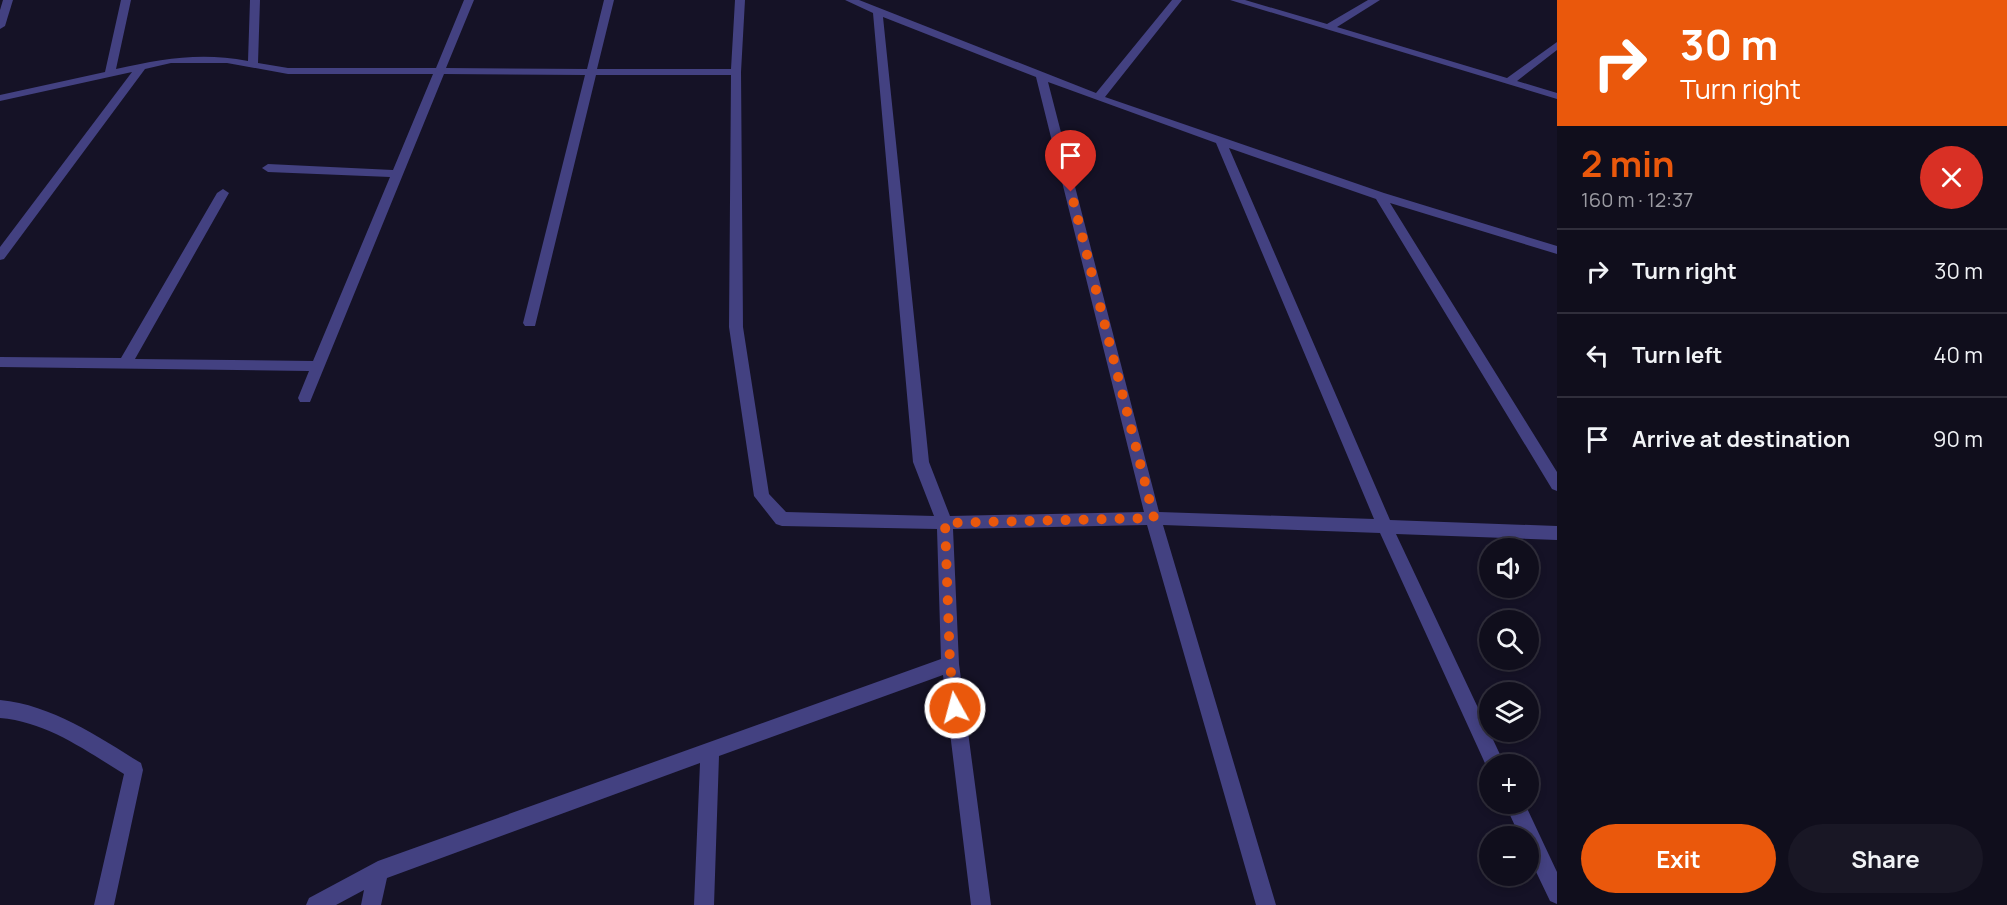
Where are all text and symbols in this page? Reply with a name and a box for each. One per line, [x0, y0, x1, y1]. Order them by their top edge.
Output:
text: 30 m [1680, 15, 1778, 73]
icon: right [1581, 24, 1659, 102]
text: Turn right [1680, 70, 1801, 107]
pin [1045, 130, 1096, 192]
icon: arrive [1054, 139, 1087, 172]
text: 2 min [1581, 139, 1675, 188]
button: close [1920, 146, 1983, 209]
text: 160 m · 12:37 [1581, 186, 1693, 213]
icon: right [1581, 255, 1614, 288]
text: Turn right [1632, 256, 1737, 286]
text: 30 m [1934, 256, 1983, 286]
icon: left [1581, 339, 1614, 372]
text: Turn left [1632, 340, 1722, 370]
text: 40 m [1934, 340, 1983, 370]
icon: arrive [1581, 423, 1614, 456]
text: Arrive at destination [1632, 424, 1850, 454]
text: 90 m [1933, 424, 1983, 454]
map controls [1479, 538, 1539, 886]
button: sound [1479, 538, 1539, 598]
button: search [1479, 610, 1539, 670]
position arrow [923, 676, 987, 740]
button: layers [1479, 682, 1539, 742]
button: + [1479, 754, 1539, 814]
button: Exit [1581, 824, 1776, 893]
button: Share [1788, 824, 1983, 893]
button: − [1479, 826, 1539, 886]

